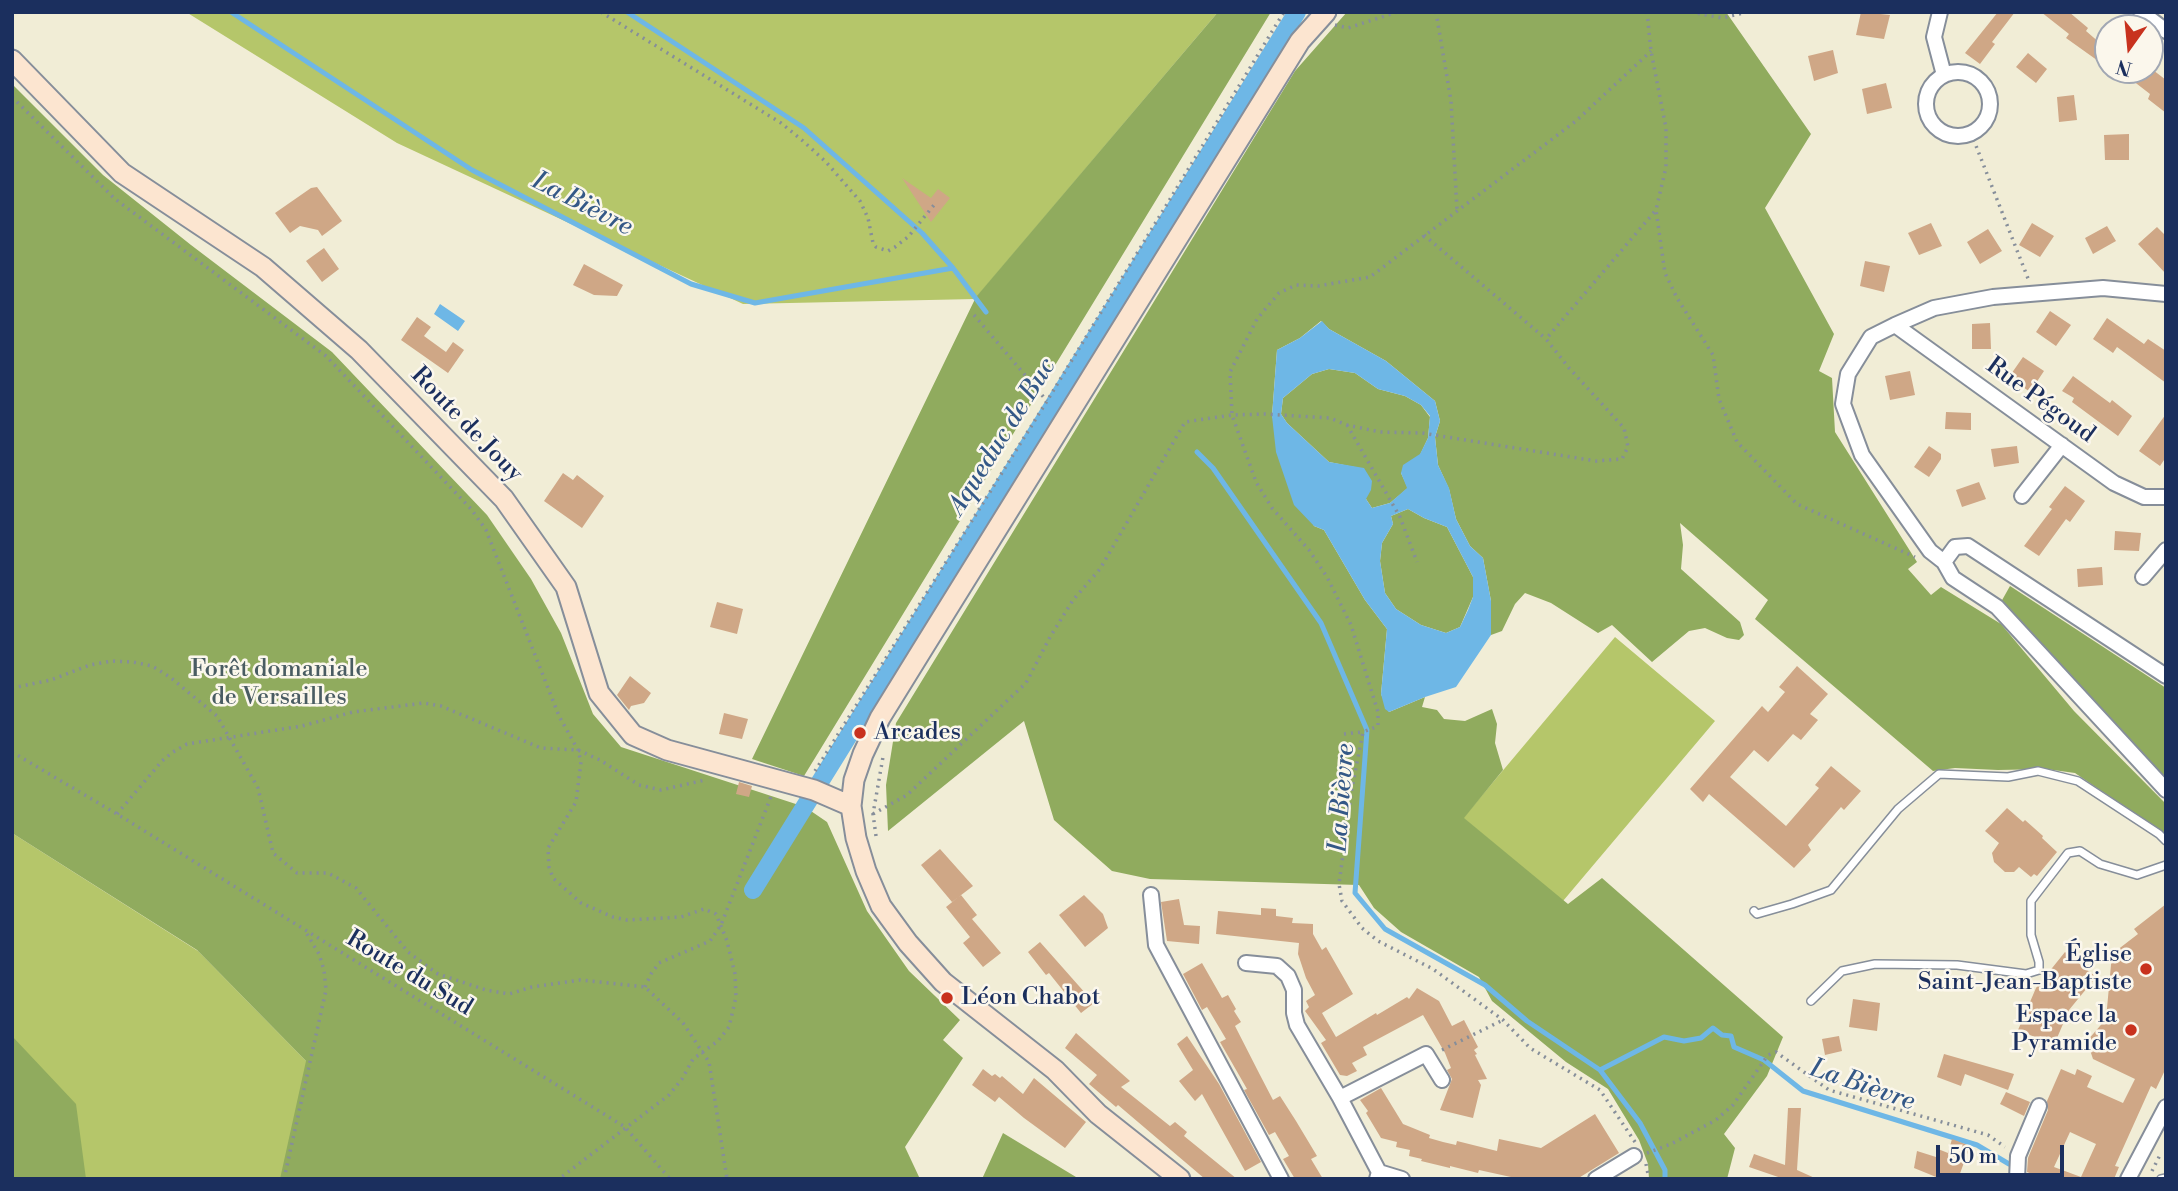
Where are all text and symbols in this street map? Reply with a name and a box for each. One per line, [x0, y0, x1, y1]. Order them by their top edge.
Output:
north arrow [2094, 14, 2164, 84]
text: N [2114, 54, 2134, 81]
water label: La Bièvre [526, 166, 638, 244]
street label: Rue Pégoud [1980, 352, 2100, 450]
water label: Aqueduc de Buc [942, 353, 1064, 521]
street label: Route de Jouy [404, 362, 528, 488]
park label: Forêt domaniale de Versailles [190, 656, 368, 712]
place label: Arcades [874, 719, 961, 747]
marker: Arcades [852, 725, 868, 741]
water label: La Bièvre [1324, 743, 1362, 853]
street label: Route du Sud [341, 925, 477, 1023]
place label: Église Saint-Jean-Baptiste [1918, 941, 2132, 997]
marker: Église Saint-Jean-Baptiste [2138, 961, 2154, 977]
place label: Léon Chabot [961, 984, 1100, 1012]
marker: Léon Chabot [939, 990, 955, 1006]
place label: Espace la Pyramide [2011, 1002, 2117, 1058]
marker: Espace la Pyramide [2123, 1022, 2139, 1038]
water label: La Bièvre [1805, 1054, 1919, 1118]
scale bar [1940, 1132, 2068, 1176]
text: 50 m [1949, 1144, 1997, 1170]

